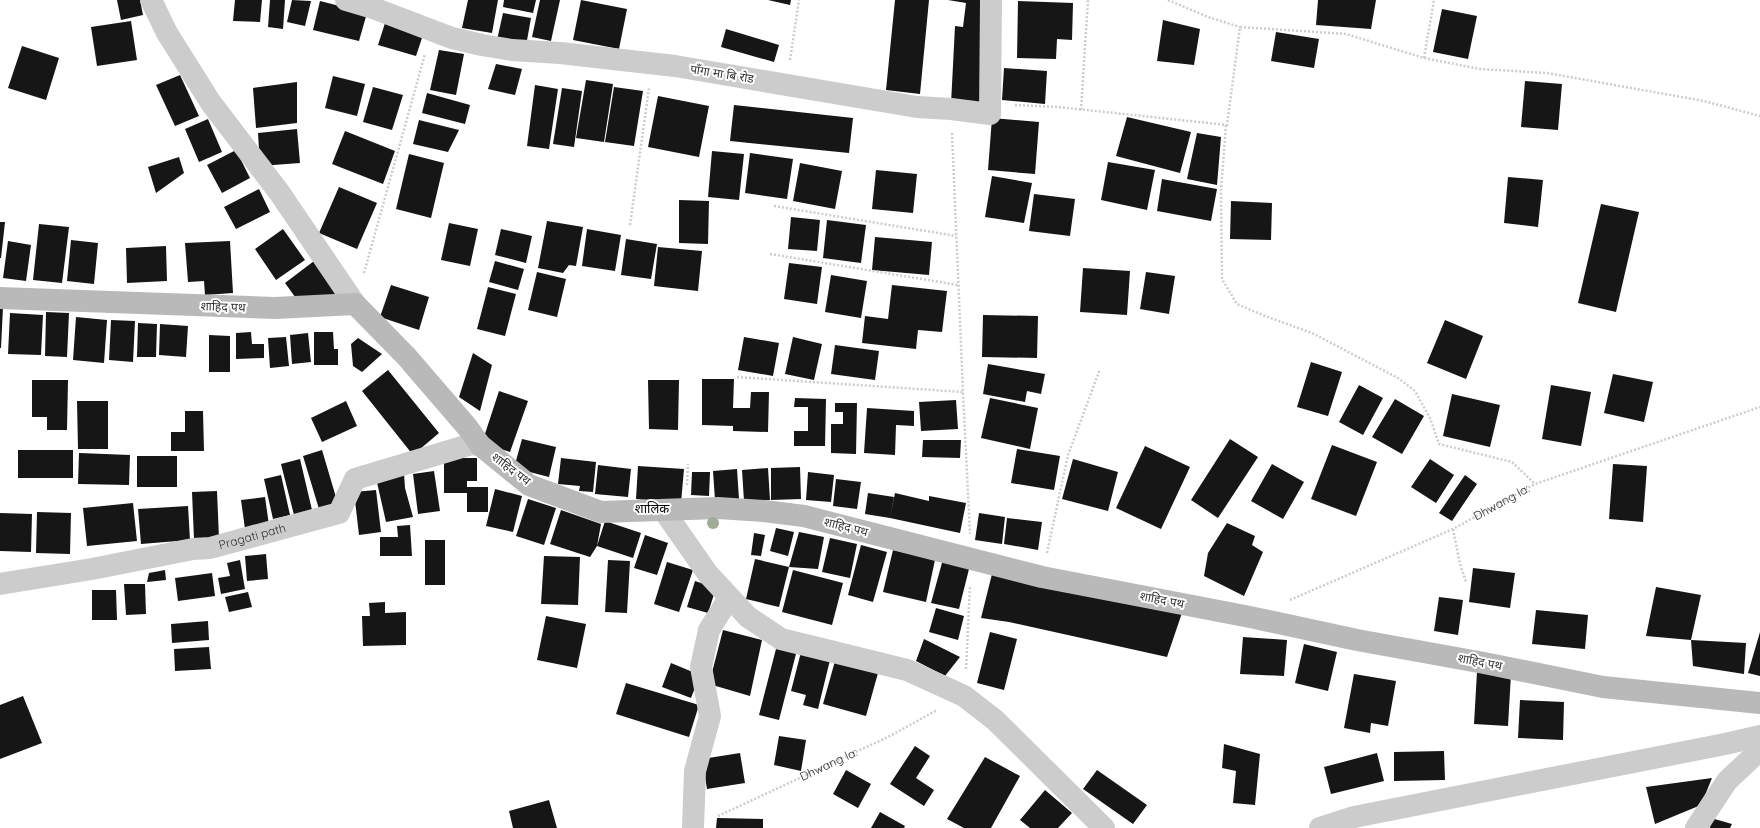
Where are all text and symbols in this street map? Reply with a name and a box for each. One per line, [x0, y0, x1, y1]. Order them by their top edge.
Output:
street label: पाँगा मा बि रोड [689, 61, 756, 86]
street label: शाहिद पथ [200, 298, 246, 315]
street label: शाहिद पथ [489, 449, 534, 488]
street label: Dhwang la: [1470, 481, 1532, 523]
district label: शालिक [635, 500, 670, 516]
street label: शाहिद पथ [823, 514, 870, 539]
street label: Pragati path [217, 520, 287, 552]
street label: शाहिद पथ [1139, 588, 1186, 611]
street label: शाहिद पथ [1457, 650, 1504, 673]
street label: Dhwang la: [797, 744, 860, 784]

